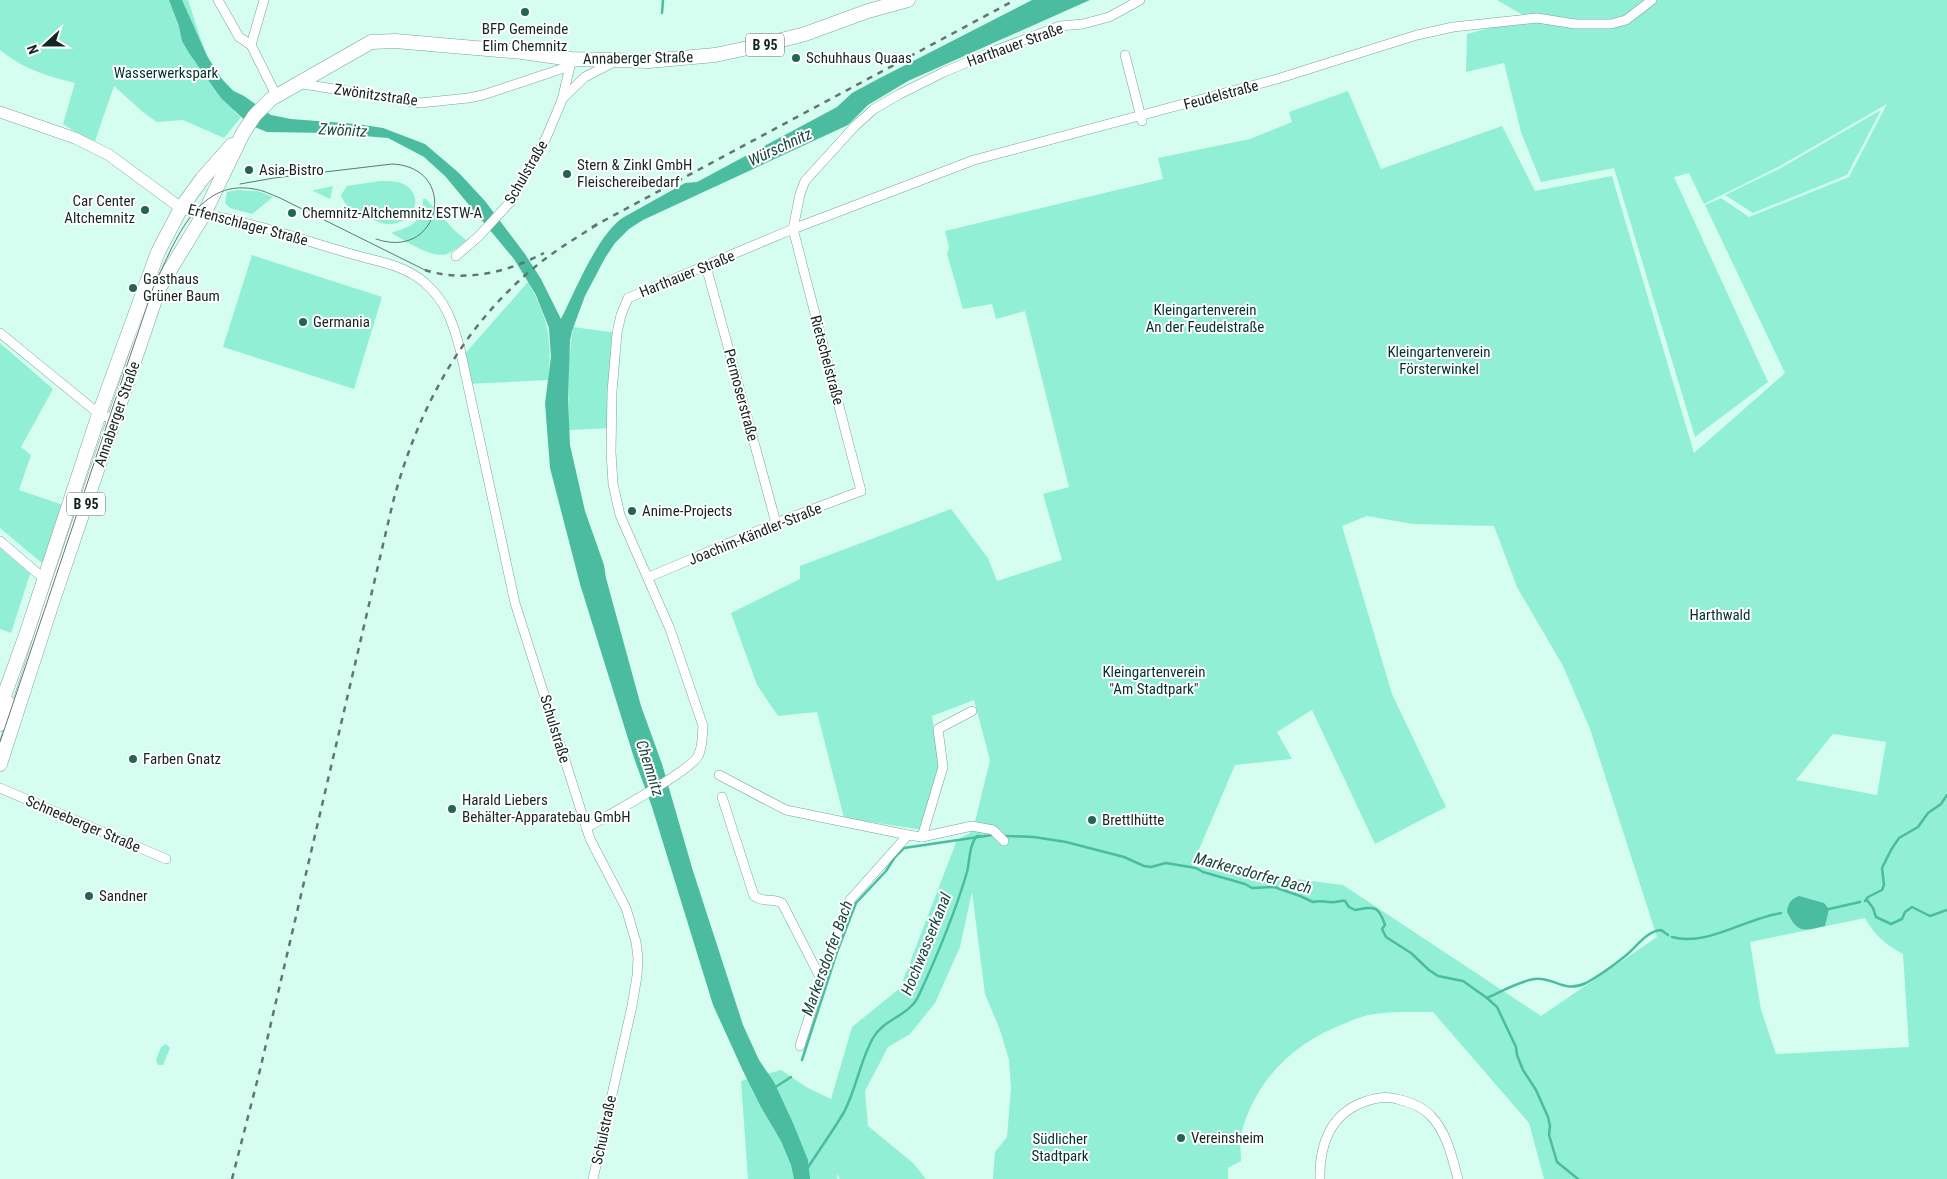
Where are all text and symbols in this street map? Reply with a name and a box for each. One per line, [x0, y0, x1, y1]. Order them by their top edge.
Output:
marker: BFP Gemeinde Elim Chemnitz [519, 6, 531, 18]
street label: Harthauer Straße [964, 19, 1066, 71]
north arrow [20, 20, 70, 70]
place label: BFP Gemeinde Elim Chemnitz [482, 20, 568, 55]
road number: B 95 [746, 34, 784, 56]
text: N [24, 43, 42, 57]
street label: Annaberger Straße [583, 48, 693, 68]
place label: Schuhhaus Quaas [806, 49, 912, 67]
marker: Schuhhaus Quaas [790, 52, 802, 64]
park label: Wasserwerkspark [114, 64, 219, 82]
street label: Feudelstraße [1182, 76, 1260, 114]
street label: Zwönitzstraße [333, 80, 419, 110]
water label: Zwönitz [317, 119, 368, 141]
water label: Würschnitz [745, 124, 815, 170]
street label: Schulstraße [501, 137, 551, 207]
place label: Stern & Zinkl GmbH Fleischereibedarf [577, 156, 692, 191]
place label: Asia-Bistro [259, 161, 324, 179]
marker: Asia-Bistro [243, 164, 255, 176]
marker: Stern & Zinkl GmbH Fleischereibedarf [561, 168, 573, 180]
place label: Car Center Altchemnitz [64, 192, 135, 227]
street label: Erfenschlager Straße [186, 200, 310, 250]
marker: Car Center Altchemnitz [139, 204, 151, 216]
place label: Chemnitz-Altchemnitz ESTW-A [302, 204, 483, 222]
marker: Chemnitz-Altchemnitz ESTW-A [286, 207, 298, 219]
street label: Harthauer Straße [637, 247, 737, 301]
place label: Gasthaus Grüner Baum [143, 270, 220, 305]
marker: Gasthaus Grüner Baum [127, 282, 139, 294]
park label: Kleingartenverein An der Feudelstraße [1146, 301, 1264, 336]
place label: Germania [313, 313, 370, 331]
street label: Rietschelstraße [806, 313, 848, 407]
marker: Germania [297, 316, 309, 328]
park label: Kleingartenverein Försterwinkel [1387, 343, 1491, 378]
street label: Permoserstraße [720, 347, 762, 443]
street label: Annaberger Straße [91, 359, 143, 469]
road number: B 95 [67, 492, 105, 516]
street label: Joachim-Kändler-Straße [686, 499, 824, 569]
place label: Anime-Projects [642, 502, 732, 520]
marker: Anime-Projects [626, 505, 638, 517]
park label: Harthwald [1690, 606, 1750, 624]
park label: Kleingartenverein "Am Stadtpark" [1102, 663, 1206, 698]
street label: Schulstraße [536, 693, 574, 765]
water label: Chemnitz [632, 738, 668, 799]
place label: Farben Gnatz [143, 750, 221, 768]
marker: Farben Gnatz [127, 753, 139, 765]
place label: Harald Liebers Behälter-Apparatebau GmbH [462, 791, 631, 826]
street label: Schneeberger Straße [23, 792, 143, 856]
marker: Harald Liebers Behälter-Apparatebau GmbH [446, 803, 458, 815]
place label: Brettlhütte [1102, 811, 1164, 829]
marker: Brettlhütte [1086, 814, 1098, 826]
water label: Markersdorfer Bach [1192, 848, 1314, 898]
place label: Sandner [99, 887, 148, 905]
marker: Sandner [83, 890, 95, 902]
water label: Hochwasserkanal [897, 890, 955, 998]
water label: Markersdorfer Bach [797, 898, 857, 1018]
street label: Schulstraße [588, 1094, 620, 1166]
place label: Vereinsheim [1191, 1129, 1264, 1147]
park label: Südlicher Stadtpark [1031, 1130, 1089, 1165]
marker: Vereinsheim [1175, 1132, 1187, 1144]

